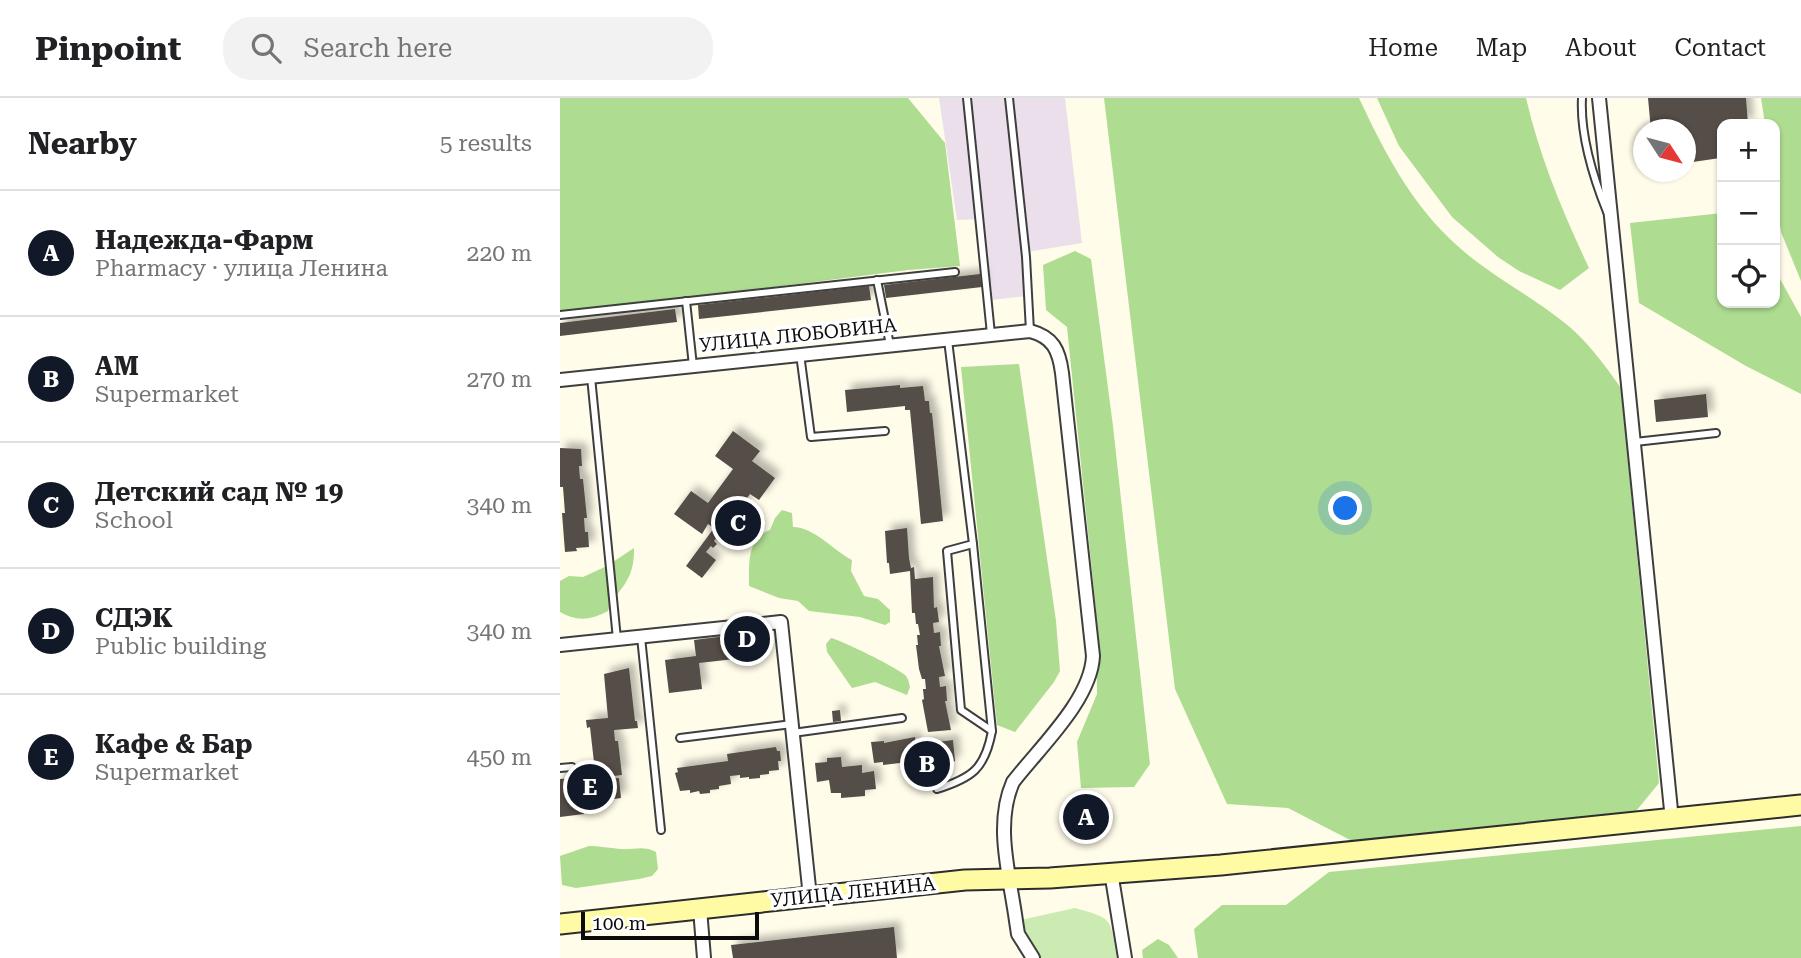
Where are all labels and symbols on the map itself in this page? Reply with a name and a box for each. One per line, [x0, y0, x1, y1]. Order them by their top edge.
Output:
north arrow [1633, 119, 1696, 182]
street label: УЛИЦА ЛЮБОВИНА [698, 313, 899, 357]
your location [1328, 491, 1362, 525]
pin: C [715, 497, 761, 549]
pin: D [724, 613, 770, 665]
pin: B [904, 738, 950, 790]
pin: E [567, 761, 613, 813]
pin: A [1063, 791, 1109, 843]
street label: УЛИЦА ЛЕНИНА [770, 872, 937, 912]
scale bar [581, 909, 760, 941]

